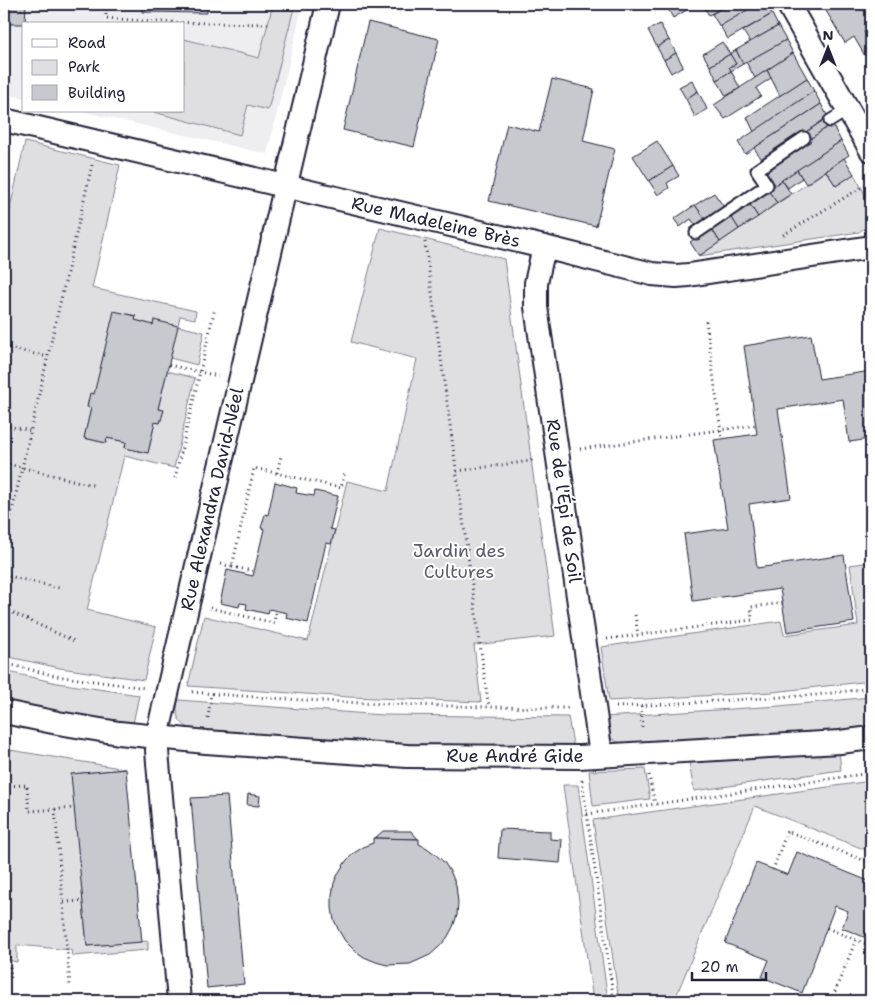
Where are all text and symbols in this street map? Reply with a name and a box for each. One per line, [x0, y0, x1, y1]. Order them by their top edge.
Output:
legend [22, 22, 185, 112]
north arrow [802, 22, 852, 72]
text: N [822, 26, 834, 44]
text: Road [68, 33, 106, 53]
text: Park [68, 57, 100, 77]
text: Building [68, 83, 125, 103]
street label: Rue Madeleine Brès [349, 191, 523, 253]
street label: Rue Alexandra David-Néel [175, 385, 249, 613]
street label: Rue de l'Épi de Soil [541, 418, 587, 585]
park label: Jardin des Cultures [413, 539, 505, 584]
street label: Rue André Gide [446, 744, 584, 768]
scale bar [692, 950, 766, 982]
text: 20 m [700, 957, 739, 977]

